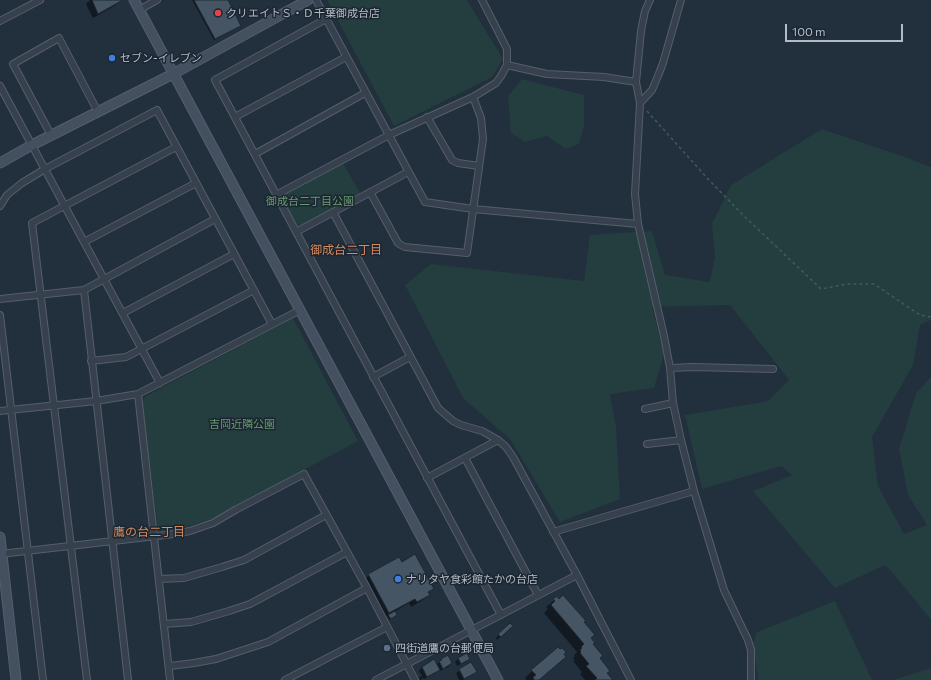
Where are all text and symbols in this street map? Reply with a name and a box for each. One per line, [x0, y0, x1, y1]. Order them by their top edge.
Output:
place label: クリエイトＳ・Ｄ千葉御成台店 [226, 6, 380, 20]
marker: クリエイトＳ・Ｄ千葉御成台店 [213, 8, 223, 18]
scale bar [787, 16, 905, 42]
text: 100 m [792, 24, 826, 38]
place label: セブン-イレブン [120, 51, 202, 65]
marker: セブン-イレブン [107, 53, 117, 63]
park label: 御成台二丁目公園 [266, 194, 354, 208]
district label: 御成台二丁目 [310, 243, 382, 257]
park label: 吉岡近隣公園 [209, 417, 275, 431]
district label: 鷹の台二丁目 [113, 525, 185, 539]
place label: ナリタヤ食彩館たかの台店 [406, 572, 538, 586]
marker: ナリタヤ食彩館たかの台店 [393, 574, 403, 584]
place label: 四街道鷹の台郵便局 [395, 641, 494, 655]
marker: 四街道鷹の台郵便局 [382, 643, 392, 653]

